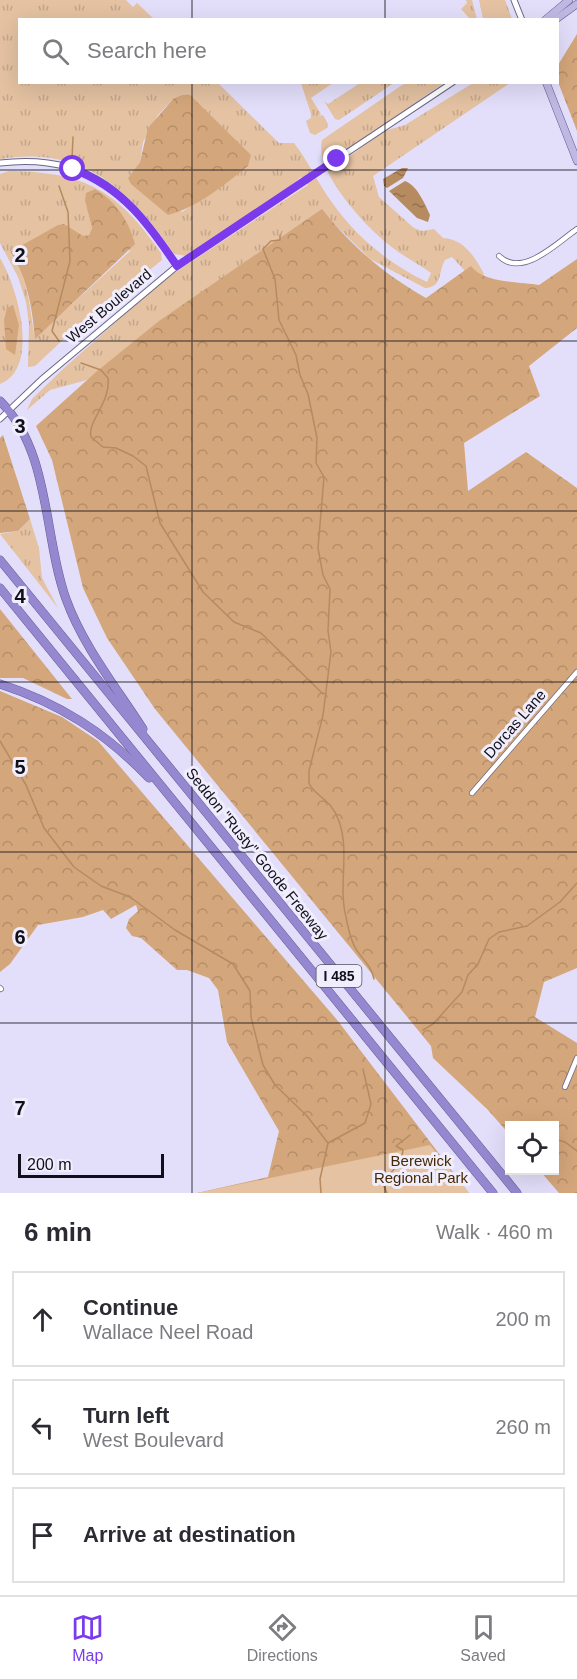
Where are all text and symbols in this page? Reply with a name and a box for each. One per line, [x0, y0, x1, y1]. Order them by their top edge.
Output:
search box [18, 18, 559, 84]
icon: search [39, 35, 72, 68]
text: Search here [87, 38, 207, 63]
route end [323, 145, 349, 171]
route start [59, 155, 85, 181]
text: 2 [14, 244, 26, 266]
street label: West Boulevard [63, 265, 155, 346]
text: 3 [14, 415, 26, 437]
text: 4 [14, 585, 26, 607]
street label: Dorcas Lane [480, 686, 549, 761]
text: 5 [14, 756, 26, 778]
street label: Seddon "Rusty" Goode Freeway [183, 764, 332, 943]
text: 6 [14, 926, 26, 948]
road number: I 485 [316, 965, 362, 987]
text: 7 [14, 1097, 26, 1119]
map controls [505, 1121, 559, 1175]
button: locate [505, 1121, 559, 1175]
scale bar [18, 1151, 164, 1178]
park label: Berewick Regional Park [374, 1152, 469, 1186]
text: 200 m [27, 1156, 71, 1173]
text: 6 min [24, 1217, 92, 1247]
text: Walk · 460 m [436, 1221, 553, 1243]
text: Continue [83, 1295, 178, 1320]
icon: ahead [26, 1303, 59, 1336]
text: 200 m [495, 1308, 551, 1330]
text: Wallace Neel Road [83, 1321, 253, 1343]
text: Turn left [83, 1403, 169, 1428]
icon: left [26, 1411, 59, 1444]
text: 260 m [495, 1416, 551, 1438]
text: West Boulevard [83, 1429, 224, 1451]
icon: arrive [26, 1519, 59, 1552]
text: Arrive at destination [83, 1522, 296, 1547]
tab: Map [71, 1611, 104, 1665]
tab: Directions [247, 1611, 318, 1665]
tab: Saved [460, 1611, 506, 1665]

